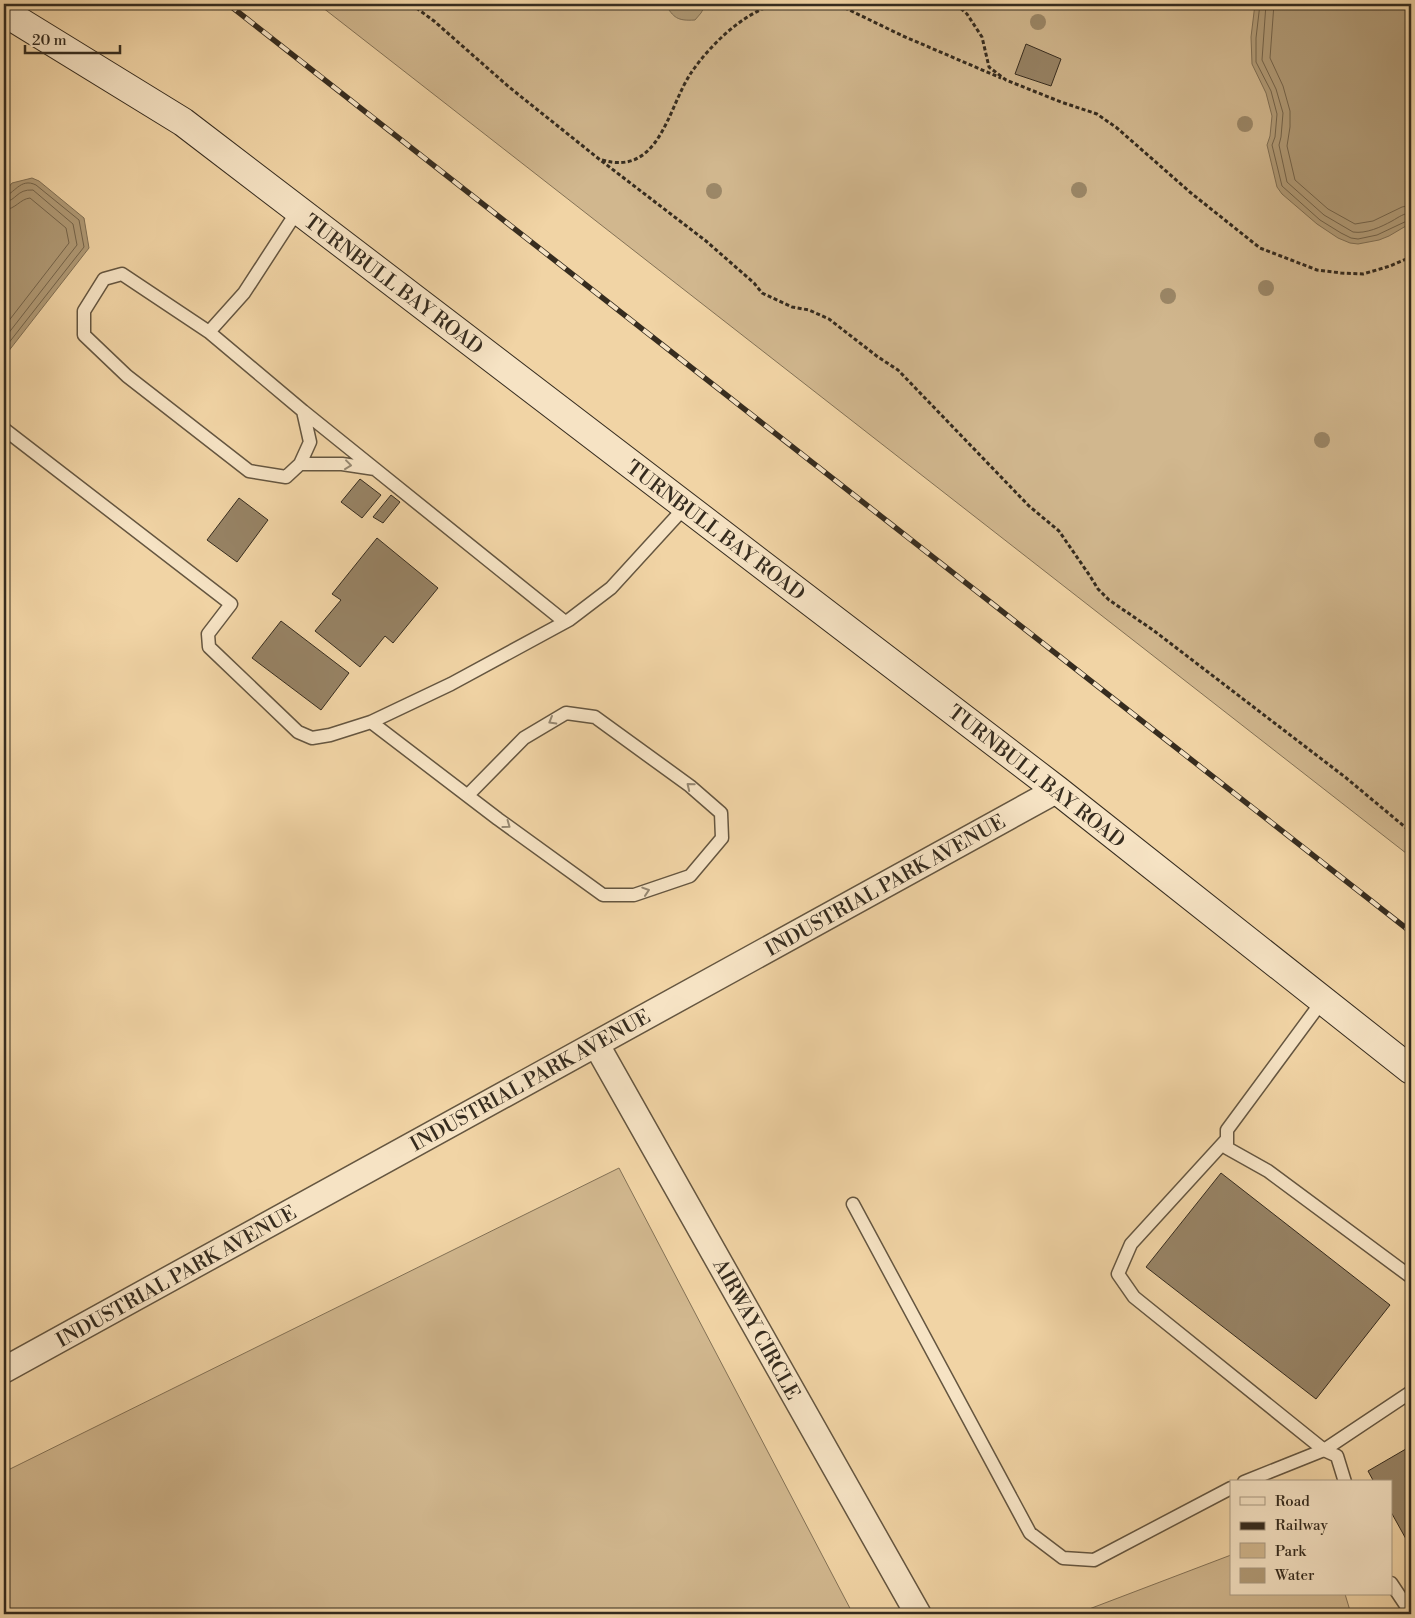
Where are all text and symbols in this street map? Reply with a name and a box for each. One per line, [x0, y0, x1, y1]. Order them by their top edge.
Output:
scale bar [25, 22, 120, 54]
text: 20 m [32, 31, 67, 50]
street label: TURNBULL BAY ROAD [299, 210, 488, 361]
street label: TURNBULL BAY ROAD [621, 456, 810, 607]
one-way arrow [345, 459, 353, 470]
street label: TURNBULL BAY ROAD [943, 700, 1130, 854]
one-way arrow [549, 715, 558, 725]
one-way arrow [687, 784, 696, 792]
street label: INDUSTRIAL PARK AVENUE [761, 810, 1010, 963]
one-way arrow [501, 819, 511, 828]
one-way arrow [641, 887, 650, 897]
street label: INDUSTRIAL PARK AVENUE [406, 1005, 655, 1158]
street label: INDUSTRIAL PARK AVENUE [52, 1201, 301, 1354]
street label: AIRWAY CIRCLE [706, 1254, 805, 1404]
legend [1230, 1480, 1392, 1596]
text: Road [1275, 1492, 1310, 1511]
text: Railway [1275, 1516, 1329, 1535]
text: Park [1275, 1542, 1307, 1561]
text: Water [1274, 1566, 1315, 1585]

